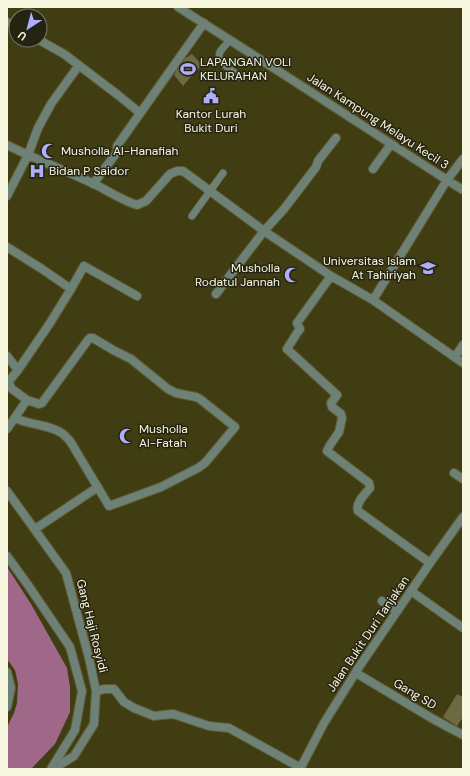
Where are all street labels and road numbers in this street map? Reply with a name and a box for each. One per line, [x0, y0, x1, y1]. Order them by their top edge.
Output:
street label: Jalan Kampung Melayu Kecil 3 [304, 69, 452, 173]
street label: Jalan Bukit Duri Tanjakan [323, 573, 413, 695]
street label: Gang Haji Rosyidi [73, 578, 111, 674]
street label: Gang SD [390, 675, 440, 713]

